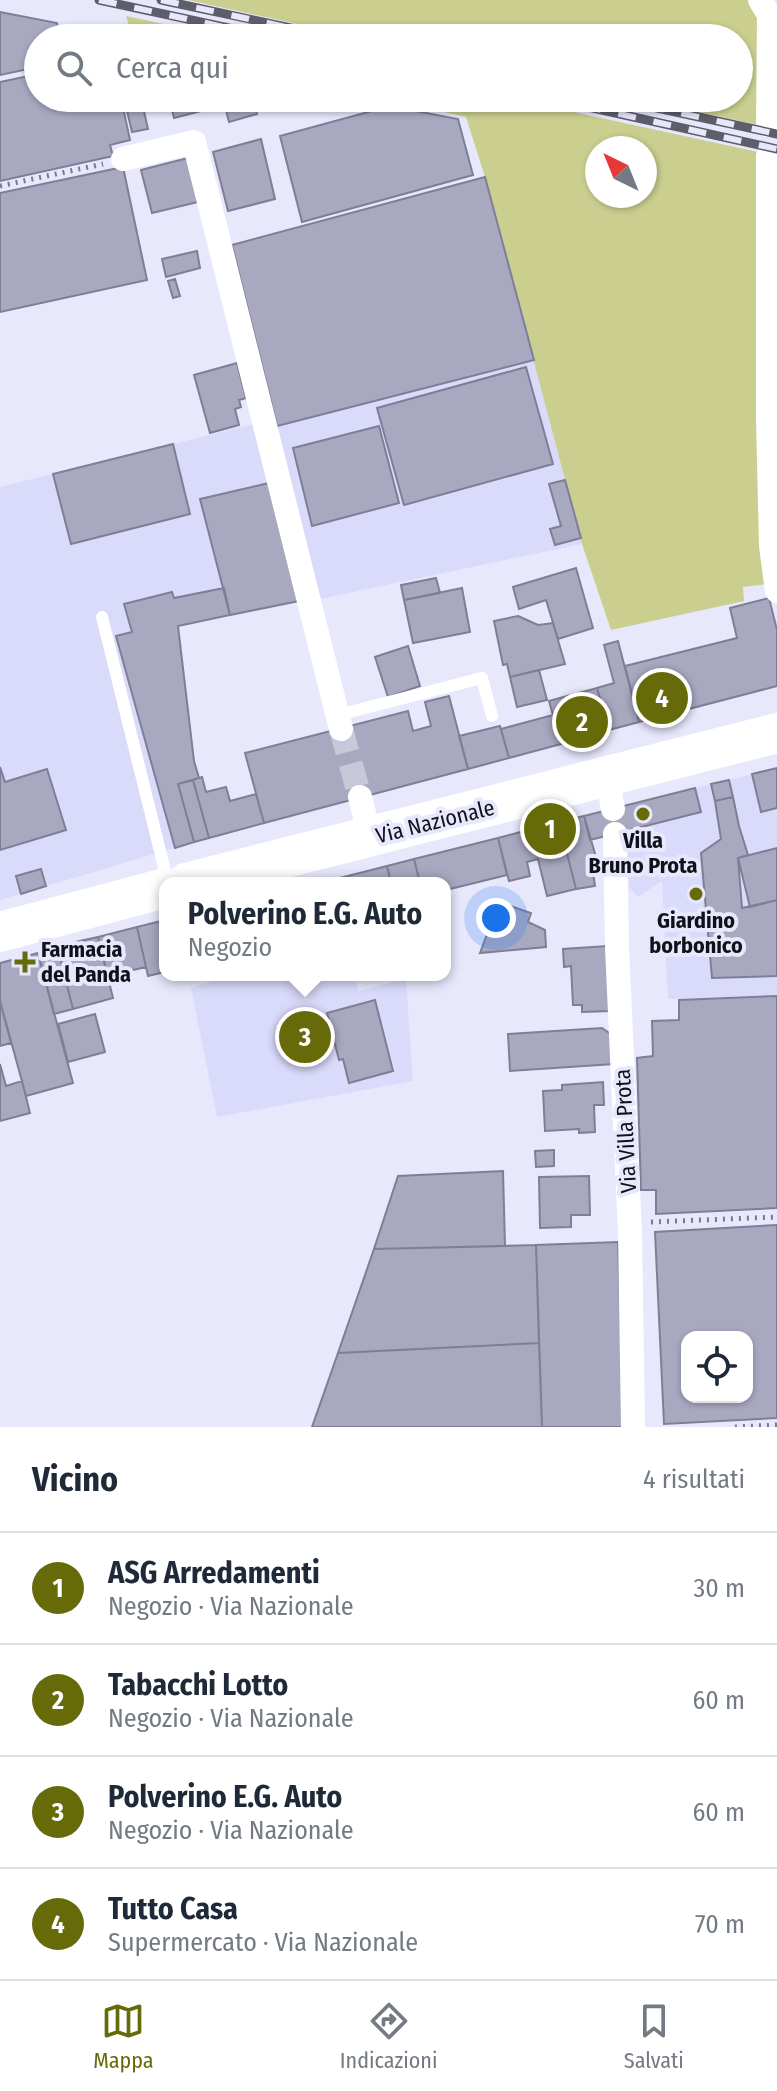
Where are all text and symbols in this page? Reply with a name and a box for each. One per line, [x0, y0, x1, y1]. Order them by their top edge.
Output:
search box [24, 24, 753, 112]
icon: search [52, 46, 96, 90]
text: Cerca qui [116, 50, 229, 86]
north arrow [585, 136, 657, 208]
pin: 4 [636, 668, 688, 728]
pin: 2 [556, 692, 608, 752]
street label: Via Nazionale [373, 794, 497, 849]
pin: 1 [524, 799, 576, 859]
marker: Villa Bruno Prota [634, 805, 652, 823]
place label: Villa Bruno Prota [589, 827, 697, 879]
popup [159, 877, 451, 981]
marker: Giardino borbonico [687, 885, 705, 903]
text: Polverino E.G. Auto [188, 896, 422, 932]
your location [476, 898, 516, 938]
place label: Giardino borbonico [649, 907, 743, 959]
text: Negozio [188, 932, 272, 963]
place label: Farmacia del Panda [41, 936, 131, 988]
marker: Farmacia del Panda [16, 953, 34, 971]
pin: 3 [279, 1007, 331, 1067]
street label: Via Villa Prota [609, 1068, 642, 1194]
map controls [681, 1331, 753, 1403]
button: locate [681, 1331, 753, 1403]
text: Vicino [32, 1459, 118, 1500]
text: 4 risultati [643, 1464, 745, 1495]
text: ASG Arredamenti [108, 1555, 320, 1591]
text: 1 [53, 1573, 64, 1604]
text: 30 m [694, 1573, 745, 1604]
text: Negozio · Via Nazionale [108, 1591, 354, 1622]
text: Tabacchi Lotto [108, 1667, 288, 1703]
text: 2 [52, 1685, 64, 1716]
text: 60 m [692, 1685, 745, 1716]
text: Negozio · Via Nazionale [108, 1703, 354, 1734]
text: Polverino E.G. Auto [108, 1779, 342, 1815]
text: 3 [52, 1797, 64, 1828]
text: 60 m [692, 1797, 745, 1828]
text: Negozio · Via Nazionale [108, 1815, 354, 1846]
text: Tutto Casa [108, 1891, 238, 1927]
text: 4 [51, 1909, 65, 1940]
text: 70 m [695, 1909, 745, 1940]
text: Supermercato · Via Nazionale [108, 1927, 418, 1958]
tab: Mappa [93, 1999, 154, 2074]
tab: Indicazioni [340, 1999, 437, 2074]
tab: Salvati [624, 1999, 684, 2074]

